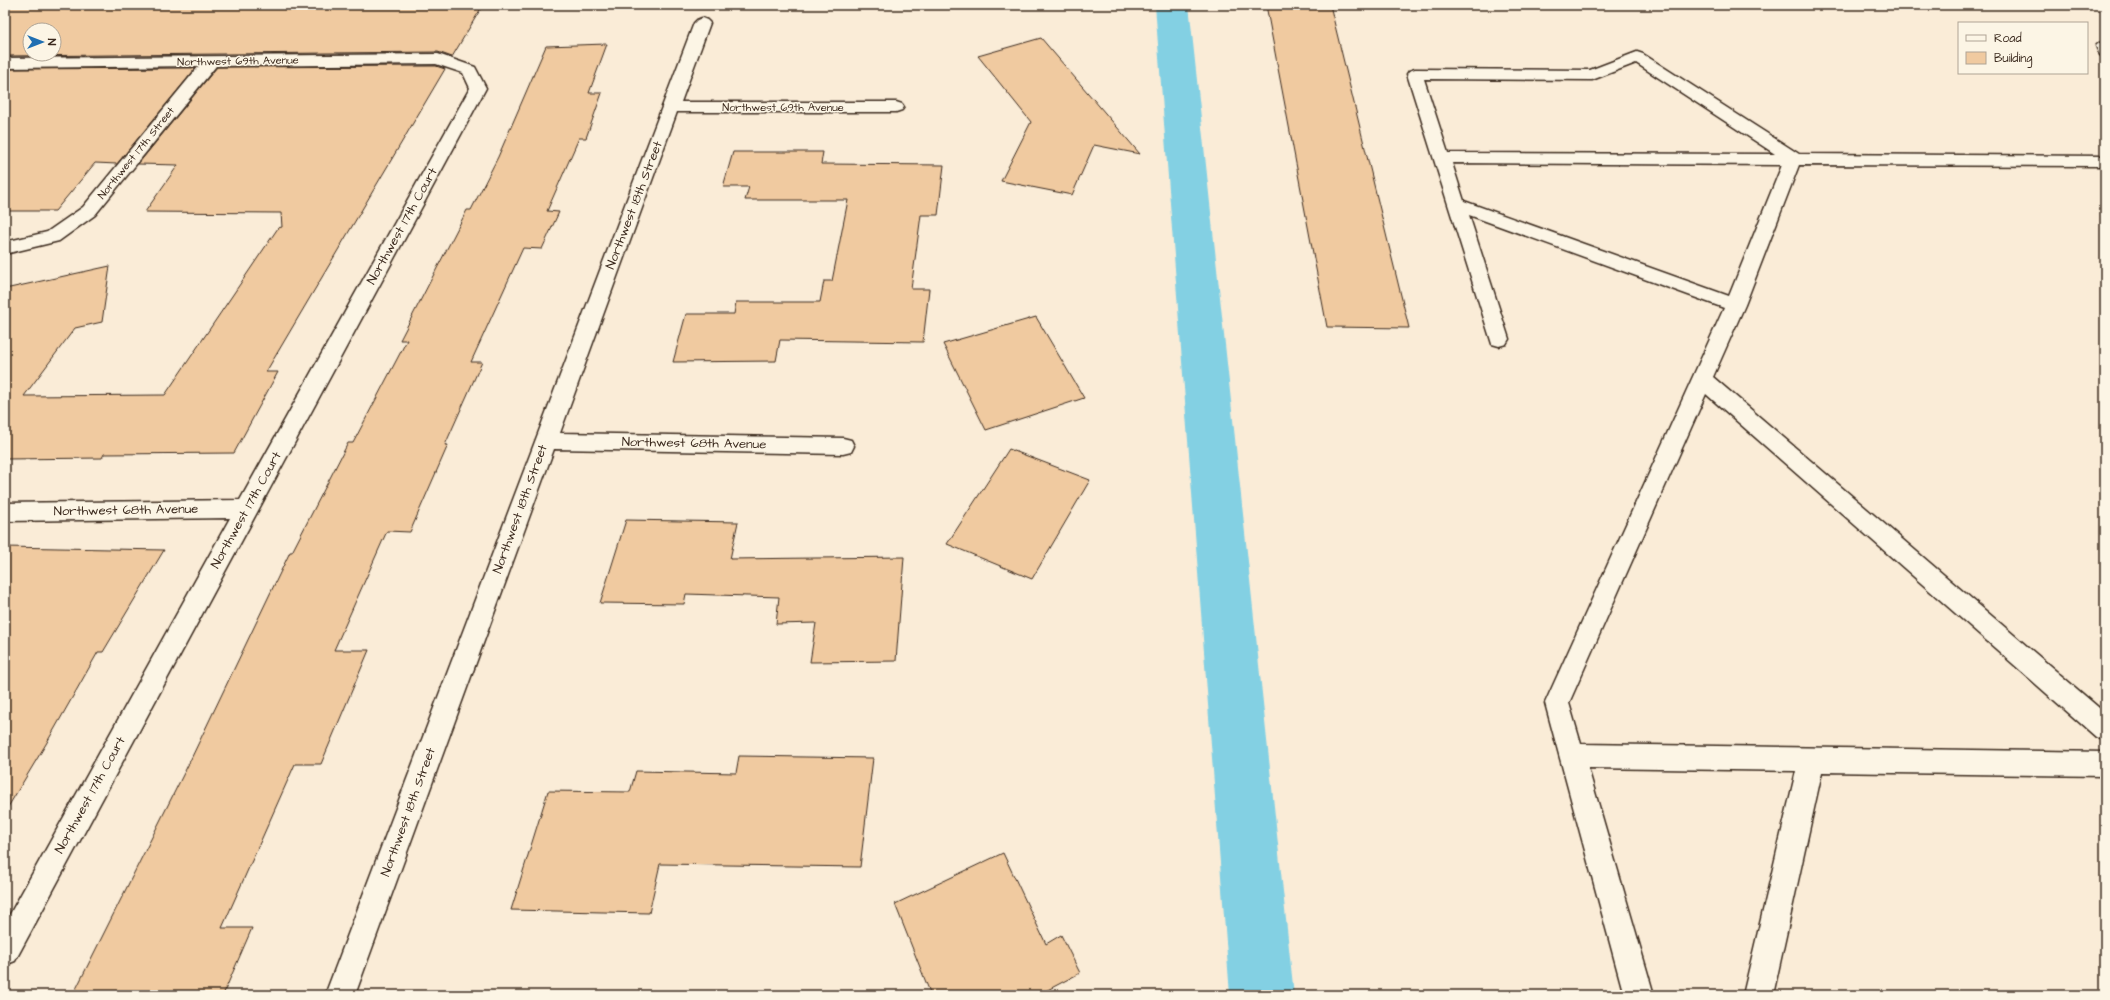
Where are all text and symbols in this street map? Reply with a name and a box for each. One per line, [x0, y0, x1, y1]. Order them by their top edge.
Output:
north arrow [22, 22, 62, 62]
legend [1958, 22, 2088, 74]
text: Road [1994, 30, 2022, 47]
text: N [44, 39, 59, 46]
text: Building [1994, 50, 2032, 68]
street label: Northwest 69th Avenue [177, 52, 299, 70]
street label: Northwest 69th Avenue [722, 100, 844, 115]
street label: Northwest 17th Street [94, 103, 178, 202]
street label: Northwest 18th Street [601, 138, 667, 272]
street label: Northwest 17th Court [362, 164, 442, 288]
street label: Northwest 68th Avenue [622, 433, 766, 453]
street label: Northwest 18th Street [488, 441, 552, 576]
street label: Northwest 17th Court [206, 448, 286, 572]
street label: Northwest 68th Avenue [54, 500, 198, 520]
street label: Northwest 17th Court [50, 733, 130, 857]
street label: Northwest 18th Street [376, 744, 440, 879]

